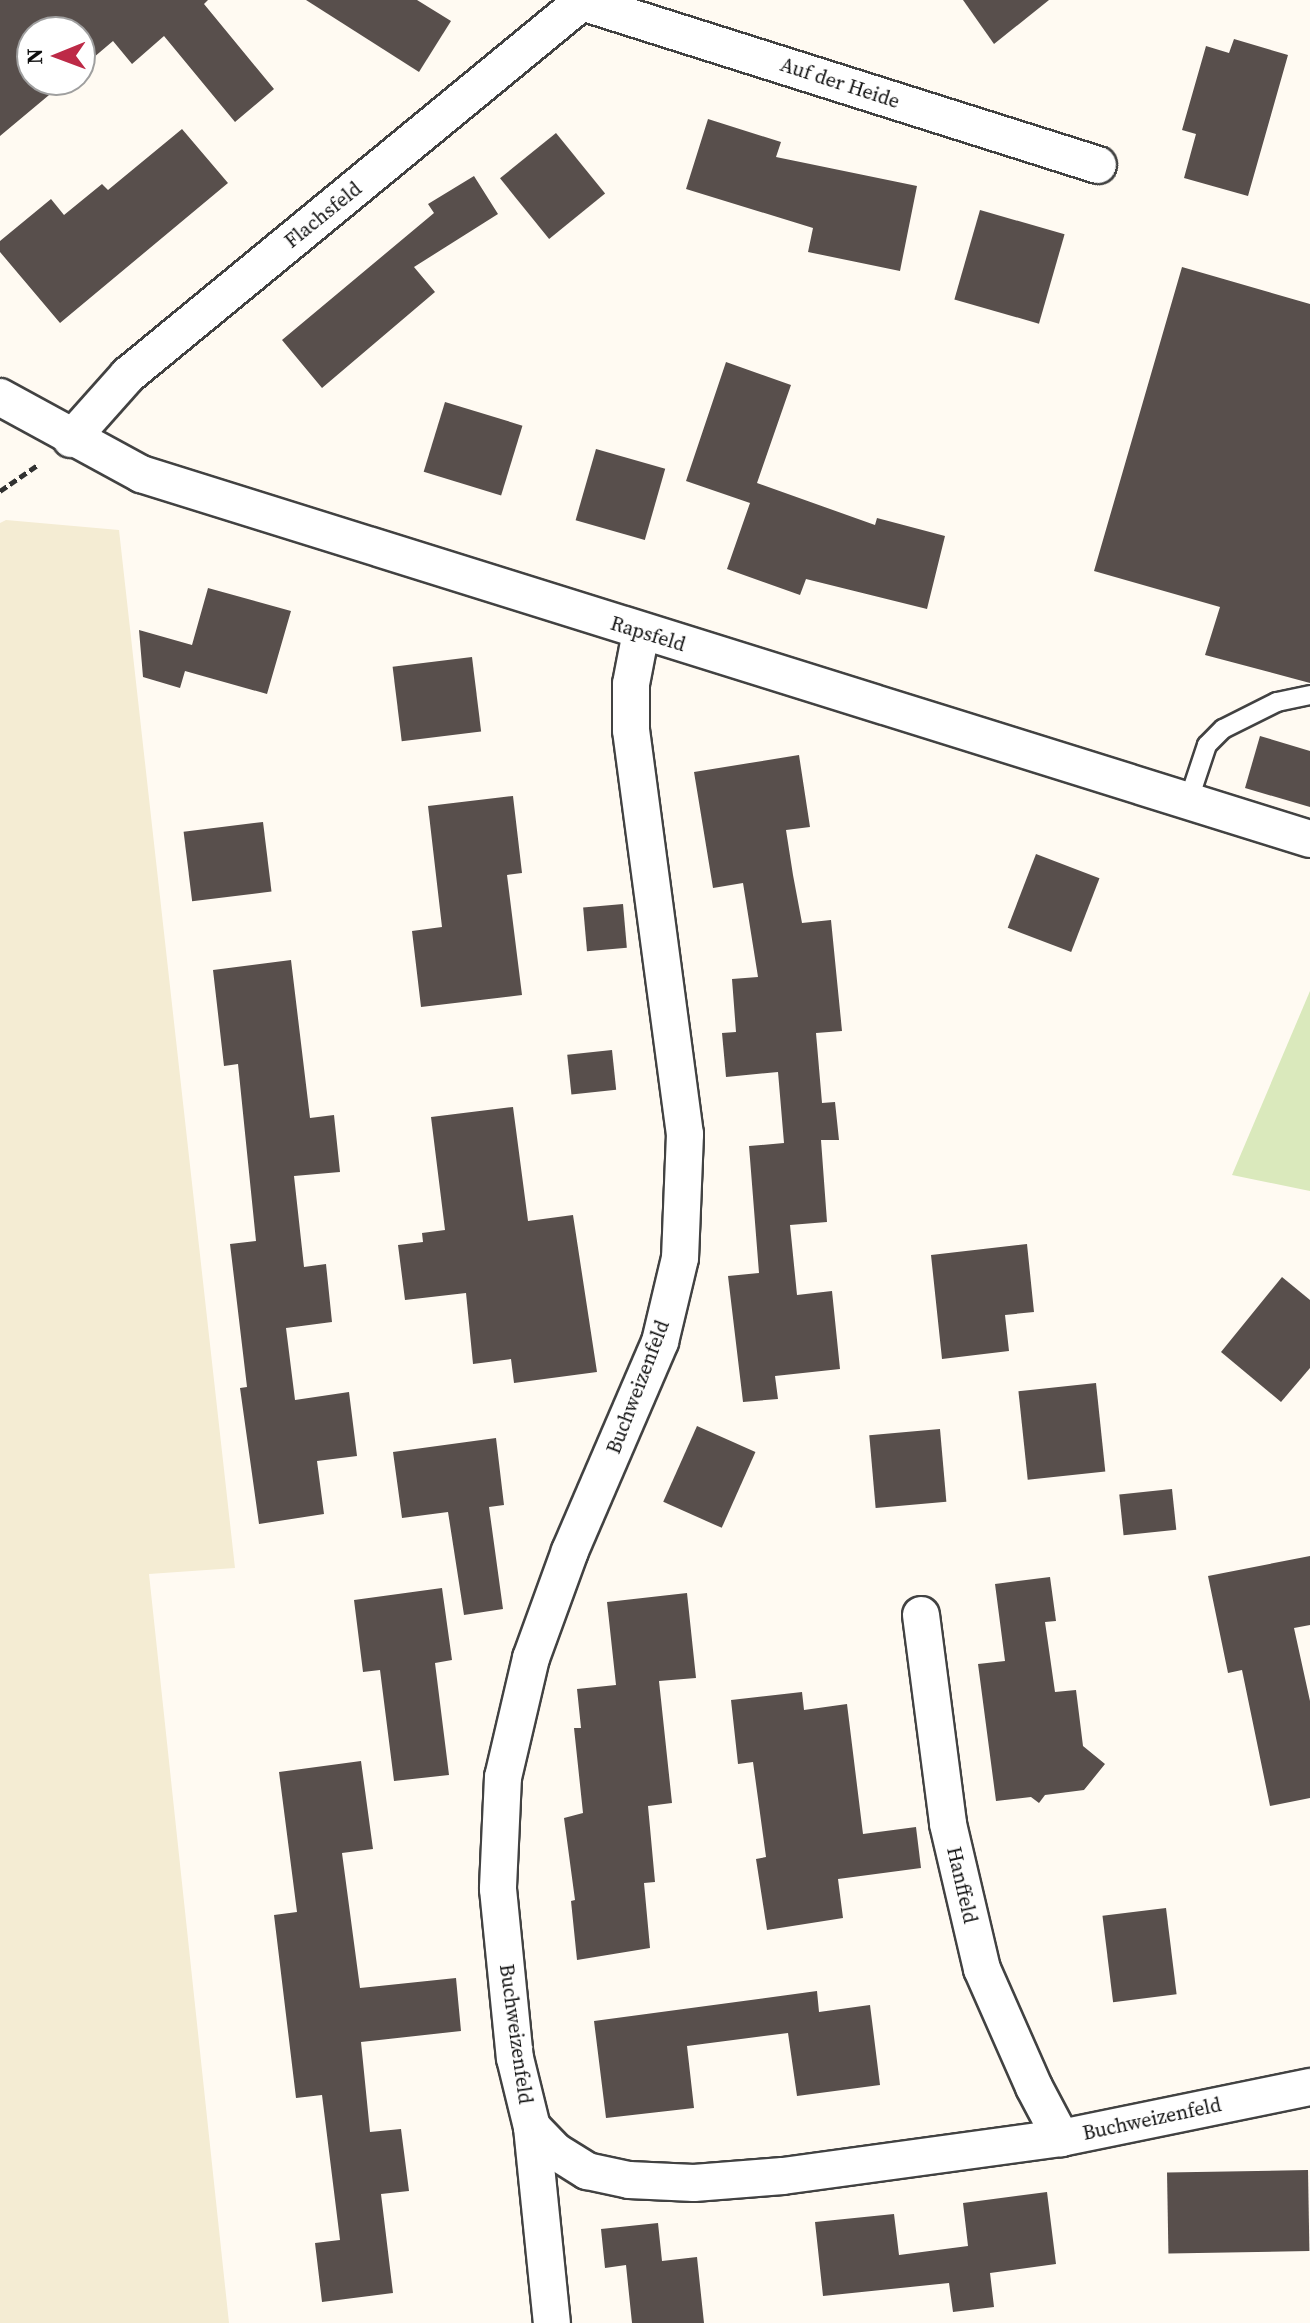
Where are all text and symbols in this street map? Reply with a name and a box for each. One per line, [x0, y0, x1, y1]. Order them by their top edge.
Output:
north arrow [16, 16, 96, 96]
text: N [19, 48, 49, 65]
street label: Auf der Heide [777, 52, 903, 114]
street label: Flachsfeld [280, 177, 366, 253]
street label: Rapsfeld [608, 611, 688, 657]
street label: Buchweizenfeld [602, 1317, 674, 1457]
street label: Hanffeld [942, 1844, 982, 1926]
street label: Buchweizenfeld [494, 1962, 538, 2106]
street label: Buchweizenfeld [1080, 2093, 1224, 2145]

